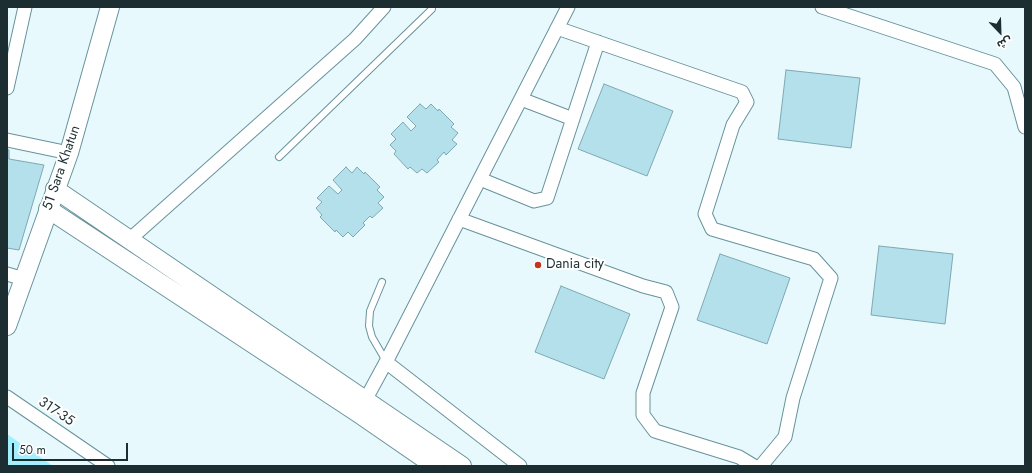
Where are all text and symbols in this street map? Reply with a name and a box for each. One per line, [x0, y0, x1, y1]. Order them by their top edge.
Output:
north arrow [980, 12, 1020, 52]
text: ش [995, 33, 1015, 53]
street label: 51 Sara Khatun [40, 123, 84, 213]
place label: Dania city [546, 257, 604, 273]
marker: Dania city [533, 260, 543, 270]
street label: 317-35 [35, 394, 77, 430]
scale bar [14, 435, 130, 461]
text: 50 m [19, 441, 46, 459]

